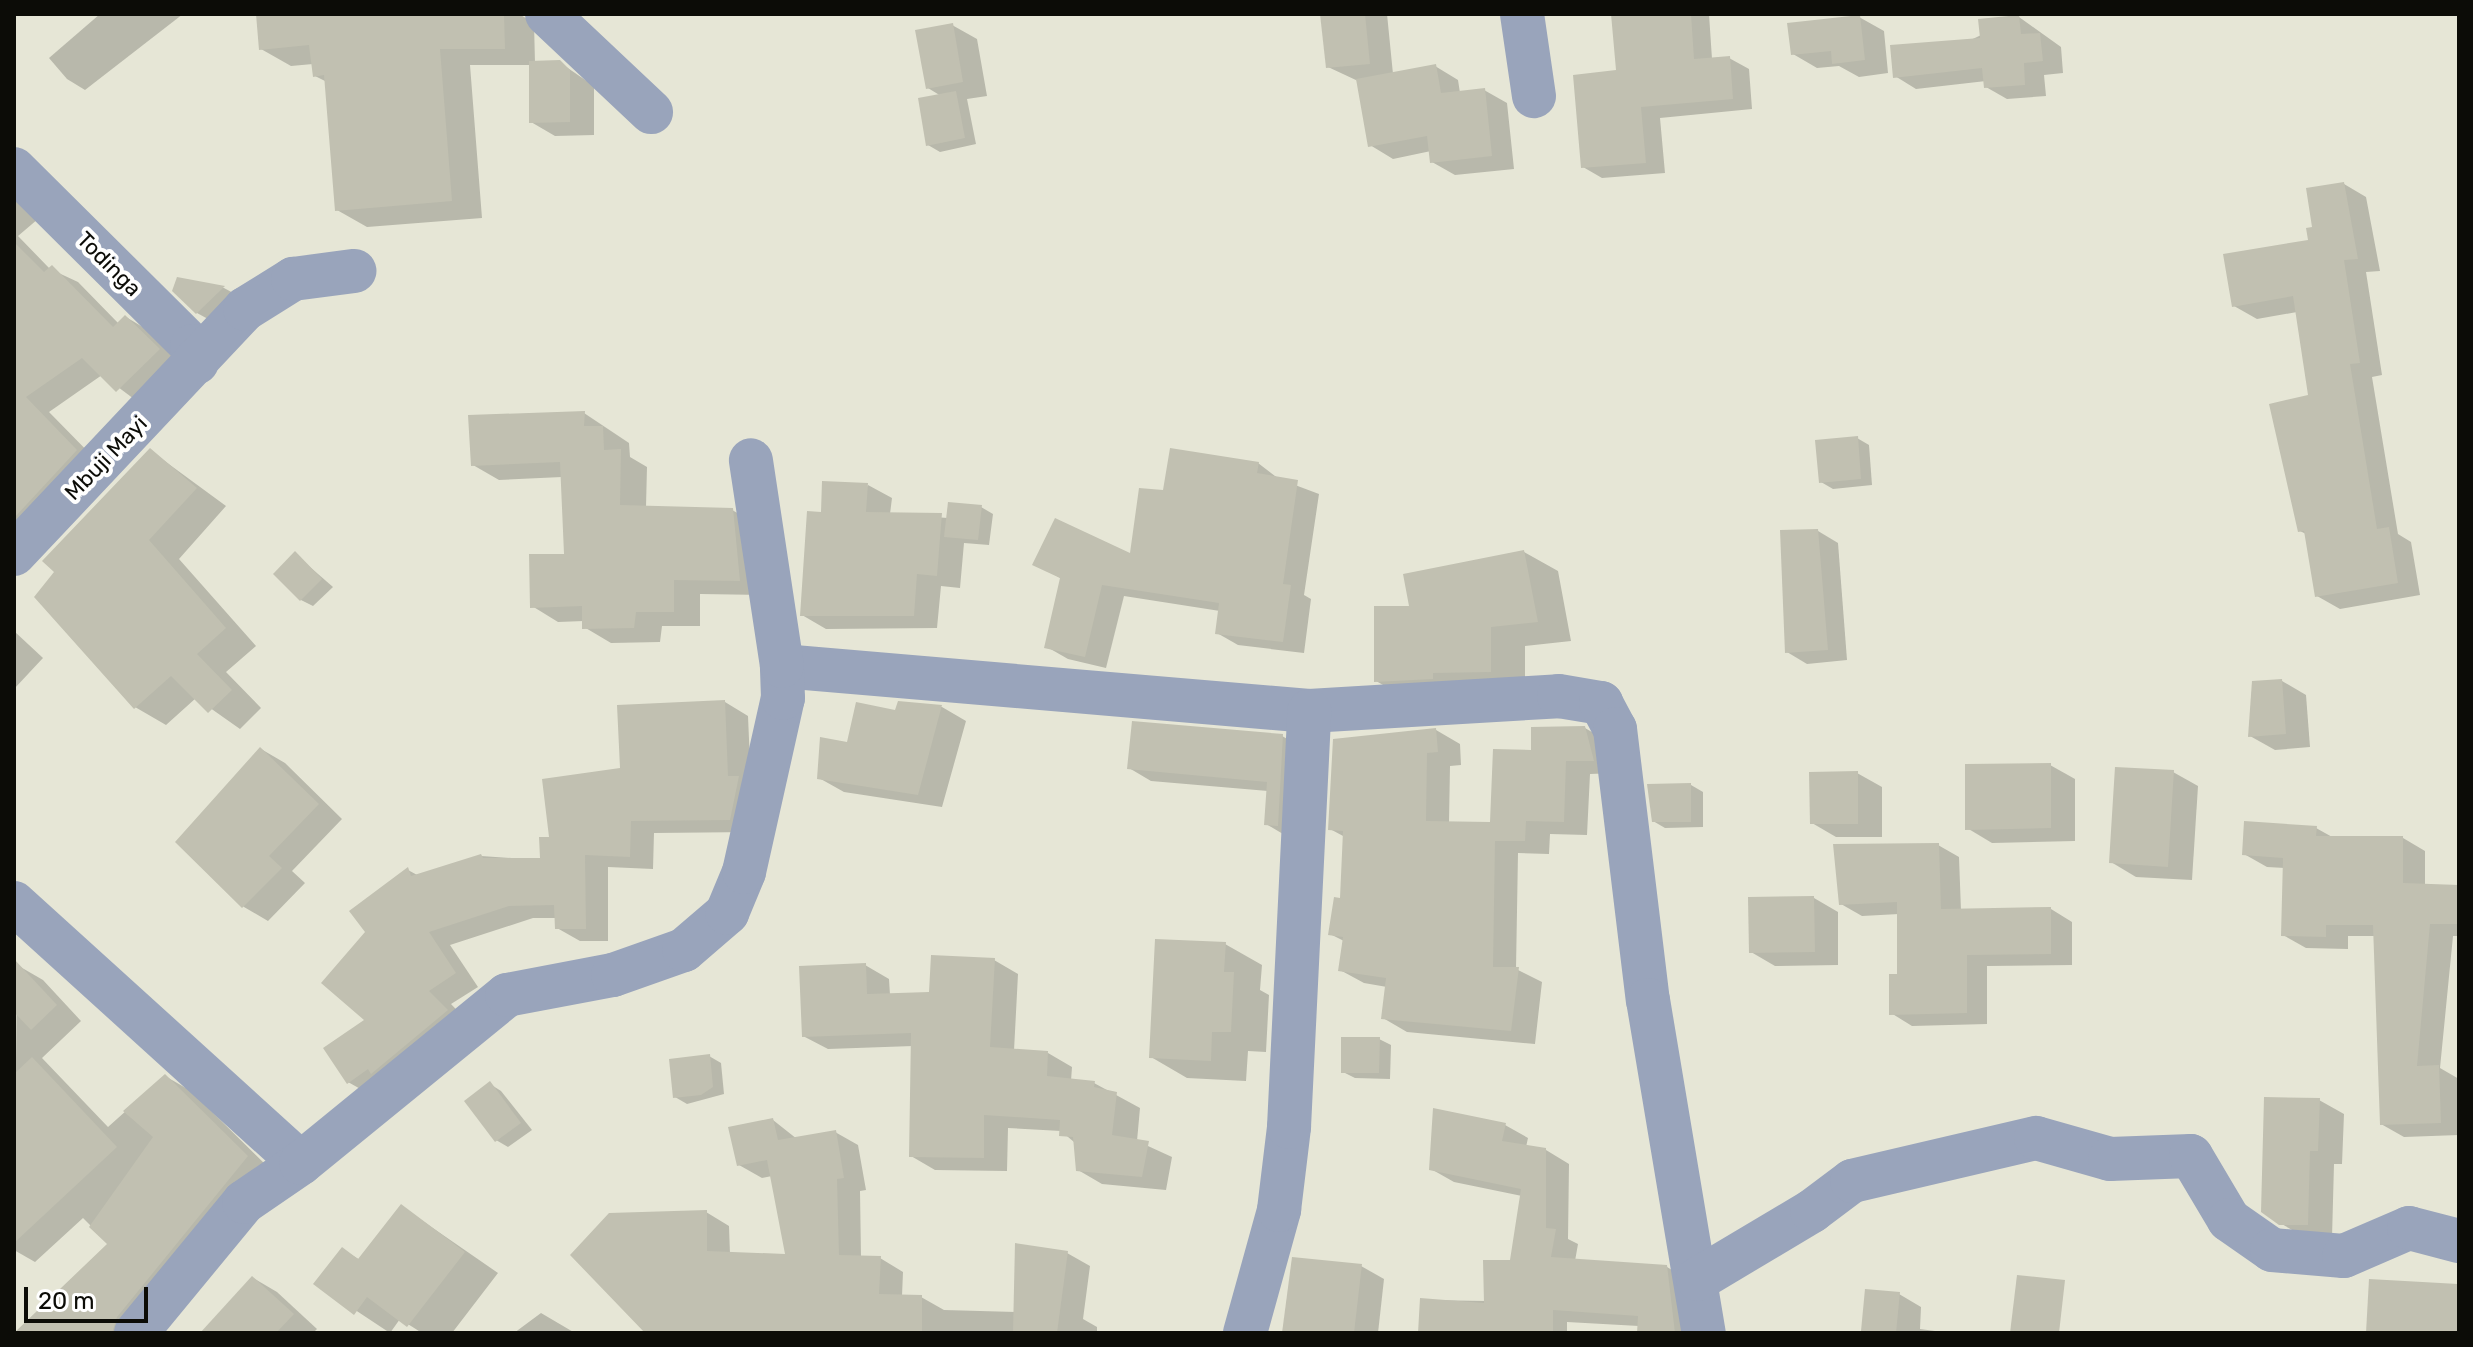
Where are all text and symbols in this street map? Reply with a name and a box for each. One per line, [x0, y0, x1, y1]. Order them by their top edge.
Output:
street label: Todinga [71, 226, 147, 302]
street label: Mbuji Mayi [59, 410, 153, 506]
scale bar [28, 1271, 152, 1321]
text: 20 m [38, 1287, 95, 1315]

